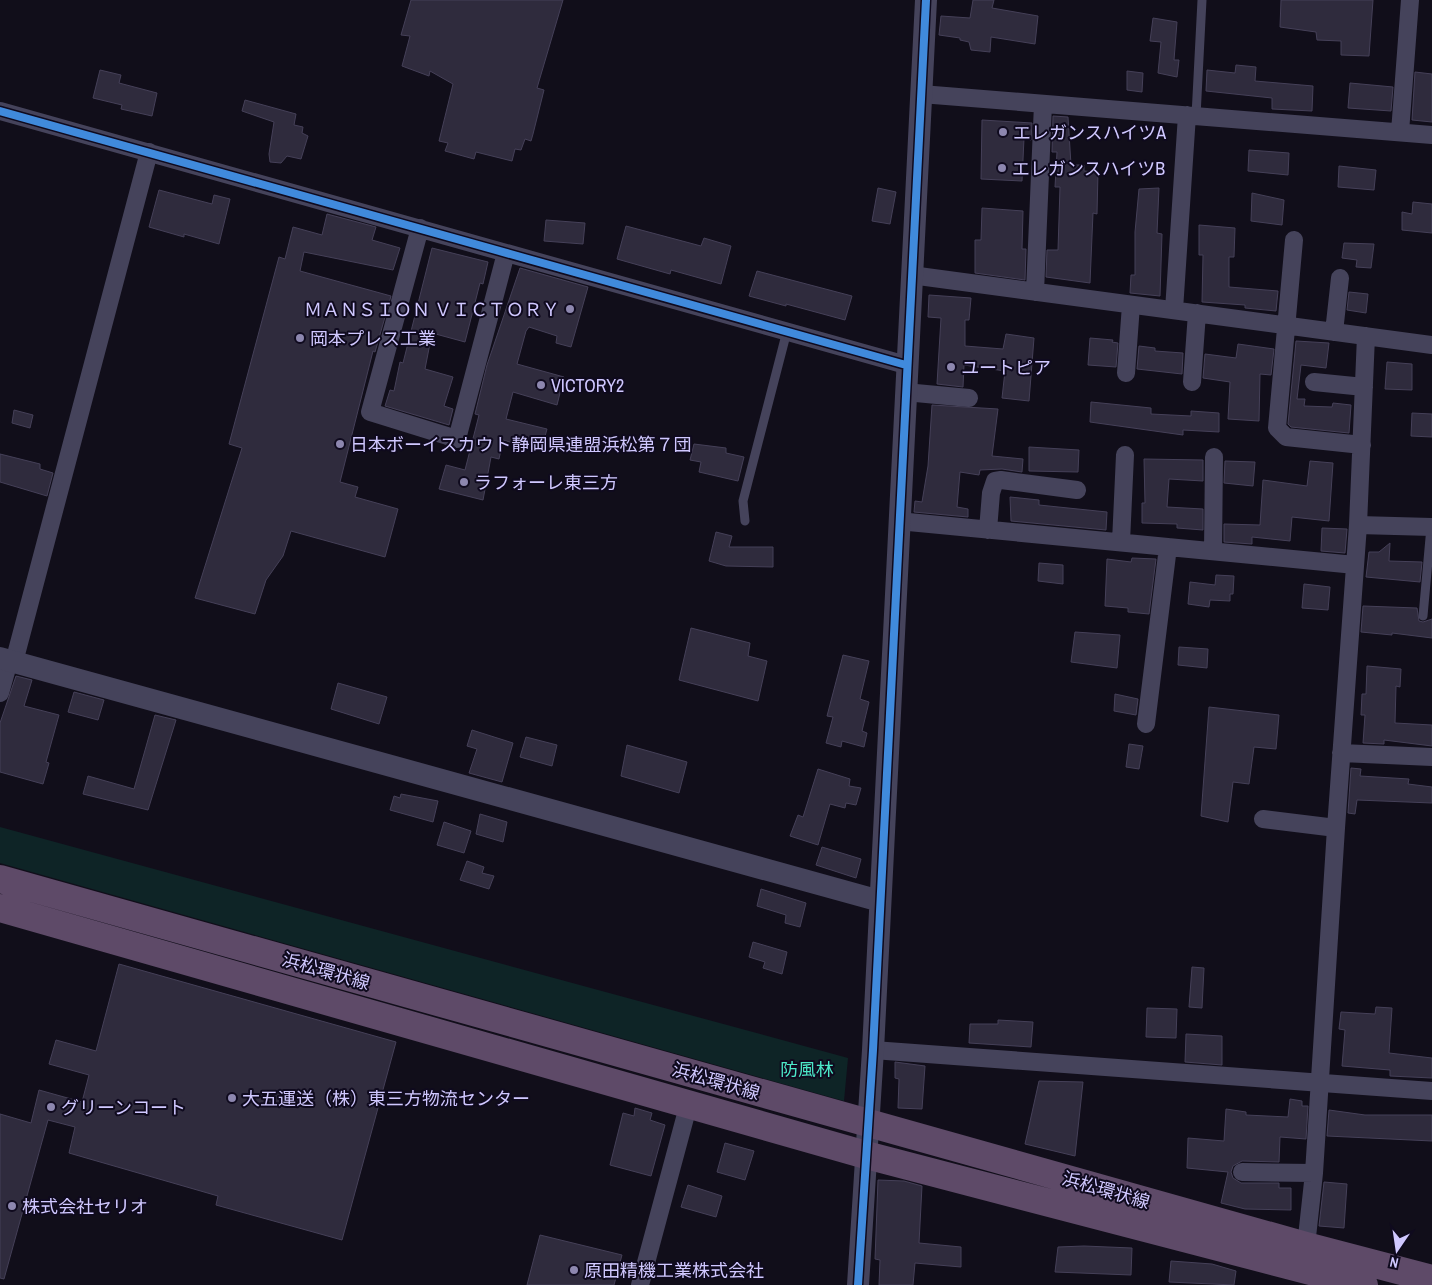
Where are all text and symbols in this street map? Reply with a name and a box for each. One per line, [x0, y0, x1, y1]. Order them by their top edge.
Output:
place label: エレガンスハイツA [1013, 120, 1166, 145]
marker: エレガンスハイツA [997, 126, 1009, 138]
place label: エレガンスハイツB [1012, 156, 1165, 181]
marker: エレガンスハイツB [996, 162, 1008, 174]
place label: ＭＡＮＳＩＯＮ ＶＩＣＴＯＲＹ [304, 297, 560, 322]
marker: ＭＡＮＳＩＯＮ ＶＩＣＴＯＲＹ [564, 303, 576, 315]
place label: 岡本プレス工業 [310, 326, 436, 351]
marker: 岡本プレス工業 [294, 332, 306, 344]
place label: ユートピア [961, 355, 1051, 380]
marker: ユートピア [945, 361, 957, 373]
place label: VICTORY2 [551, 373, 624, 398]
marker: VICTORY2 [535, 379, 547, 391]
place label: 日本ボーイスカウト静岡県連盟浜松第７団 [350, 432, 691, 457]
marker: 日本ボーイスカウト静岡県連盟浜松第７団 [334, 438, 346, 450]
place label: ラフォーレ東三方 [474, 470, 618, 495]
marker: ラフォーレ東三方 [458, 476, 470, 488]
street label: 浜松環状線 [279, 947, 373, 995]
street label: 浜松環状線 [669, 1057, 763, 1105]
park label: 防風林 [780, 1057, 834, 1082]
place label: 大五運送（株）東三方物流センター [242, 1086, 530, 1111]
marker: 大五運送（株）東三方物流センター [226, 1092, 238, 1104]
place label: グリーンコート [61, 1095, 186, 1120]
marker: グリーンコート [45, 1101, 57, 1113]
street label: 浜松環状線 [1059, 1166, 1153, 1214]
place label: 株式会社セリオ [22, 1194, 148, 1219]
marker: 株式会社セリオ [6, 1200, 18, 1212]
north arrow [1372, 1225, 1422, 1275]
text: N [1388, 1253, 1400, 1272]
place label: 原田精機工業株式会社 [584, 1258, 764, 1283]
marker: 原田精機工業株式会社 [568, 1264, 580, 1276]

